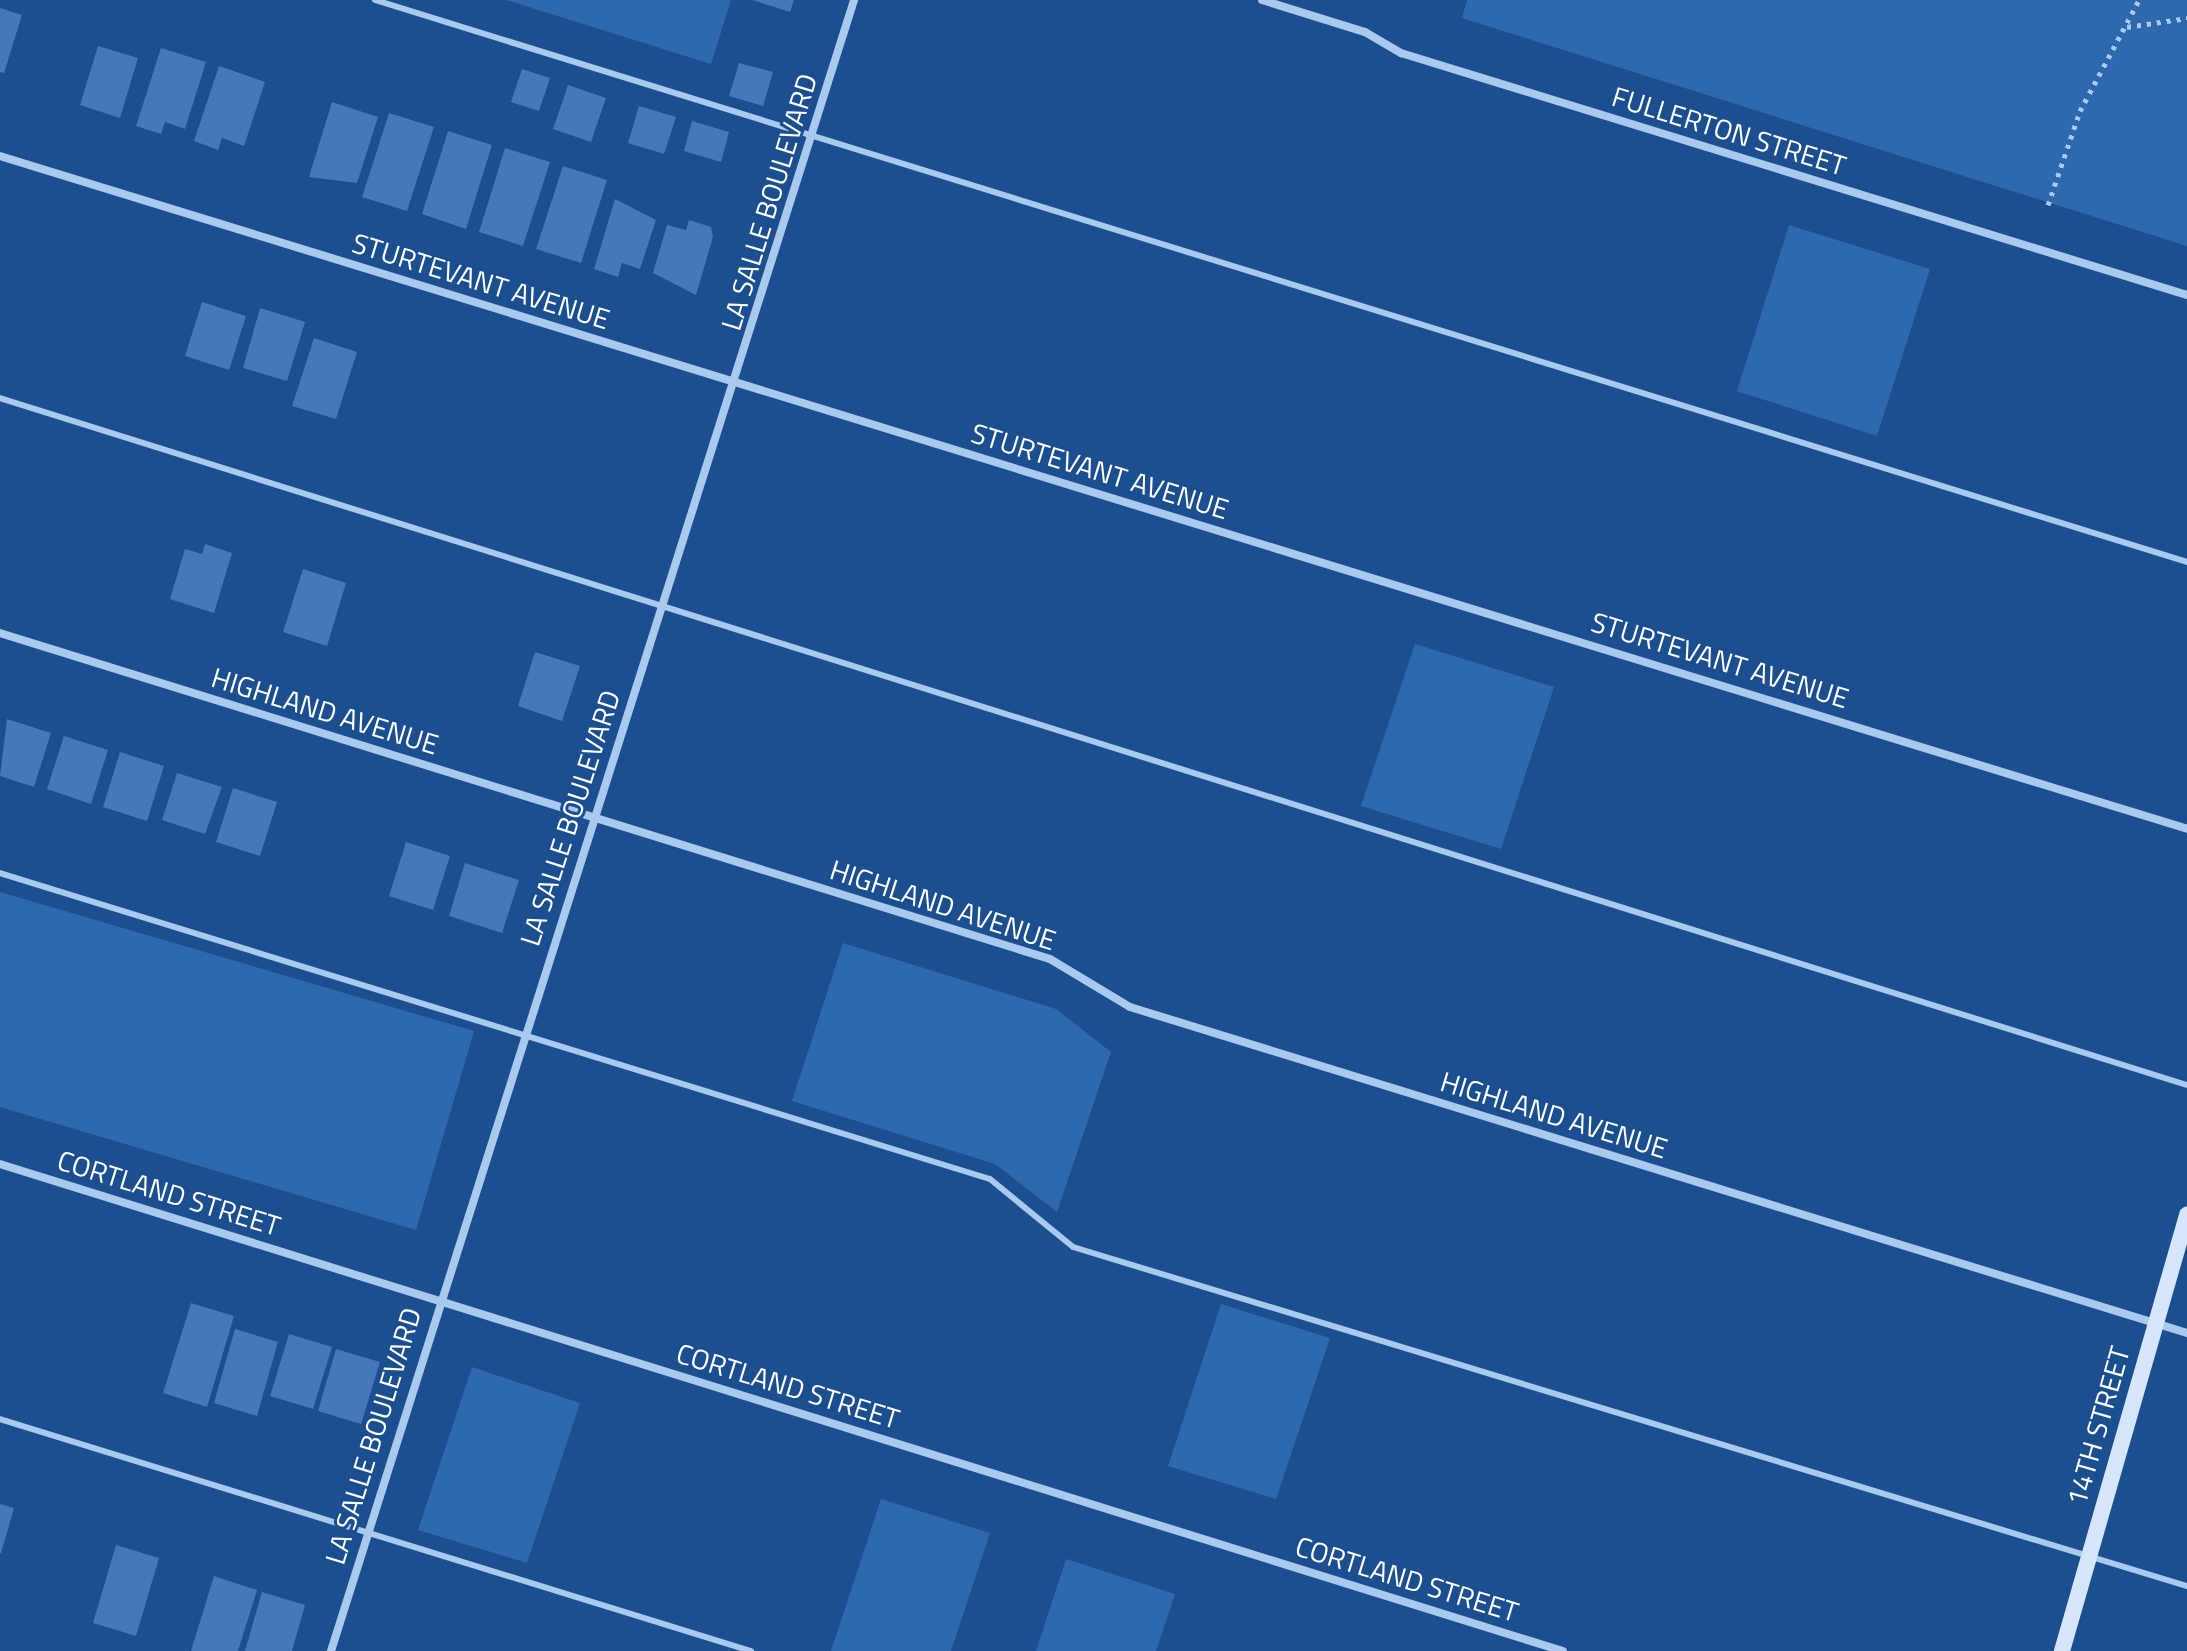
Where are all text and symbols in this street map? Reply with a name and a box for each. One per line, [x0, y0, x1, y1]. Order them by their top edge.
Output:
street label: LA SALLE BOULEVARD [714, 70, 824, 334]
street label: FULLERTON STREET [1608, 79, 1850, 183]
street label: STURTEVANT AVENUE [348, 226, 614, 336]
street label: STURTEVANT AVENUE [967, 416, 1233, 526]
street label: STURTEVANT AVENUE [1587, 605, 1853, 715]
street label: HIGHLAND AVENUE [208, 661, 442, 761]
street label: LA SALLE BOULEVARD [513, 686, 627, 950]
street label: HIGHLAND AVENUE [826, 853, 1060, 957]
street label: HIGHLAND AVENUE [1437, 1065, 1671, 1165]
street label: CORTLAND STREET [54, 1143, 284, 1243]
street label: LA SALLE BOULEVARD [318, 1304, 428, 1568]
street label: CORTLAND STREET [673, 1336, 903, 1436]
street label: 14TH STREET [2059, 1343, 2137, 1509]
street label: CORTLAND STREET [1292, 1529, 1522, 1629]

